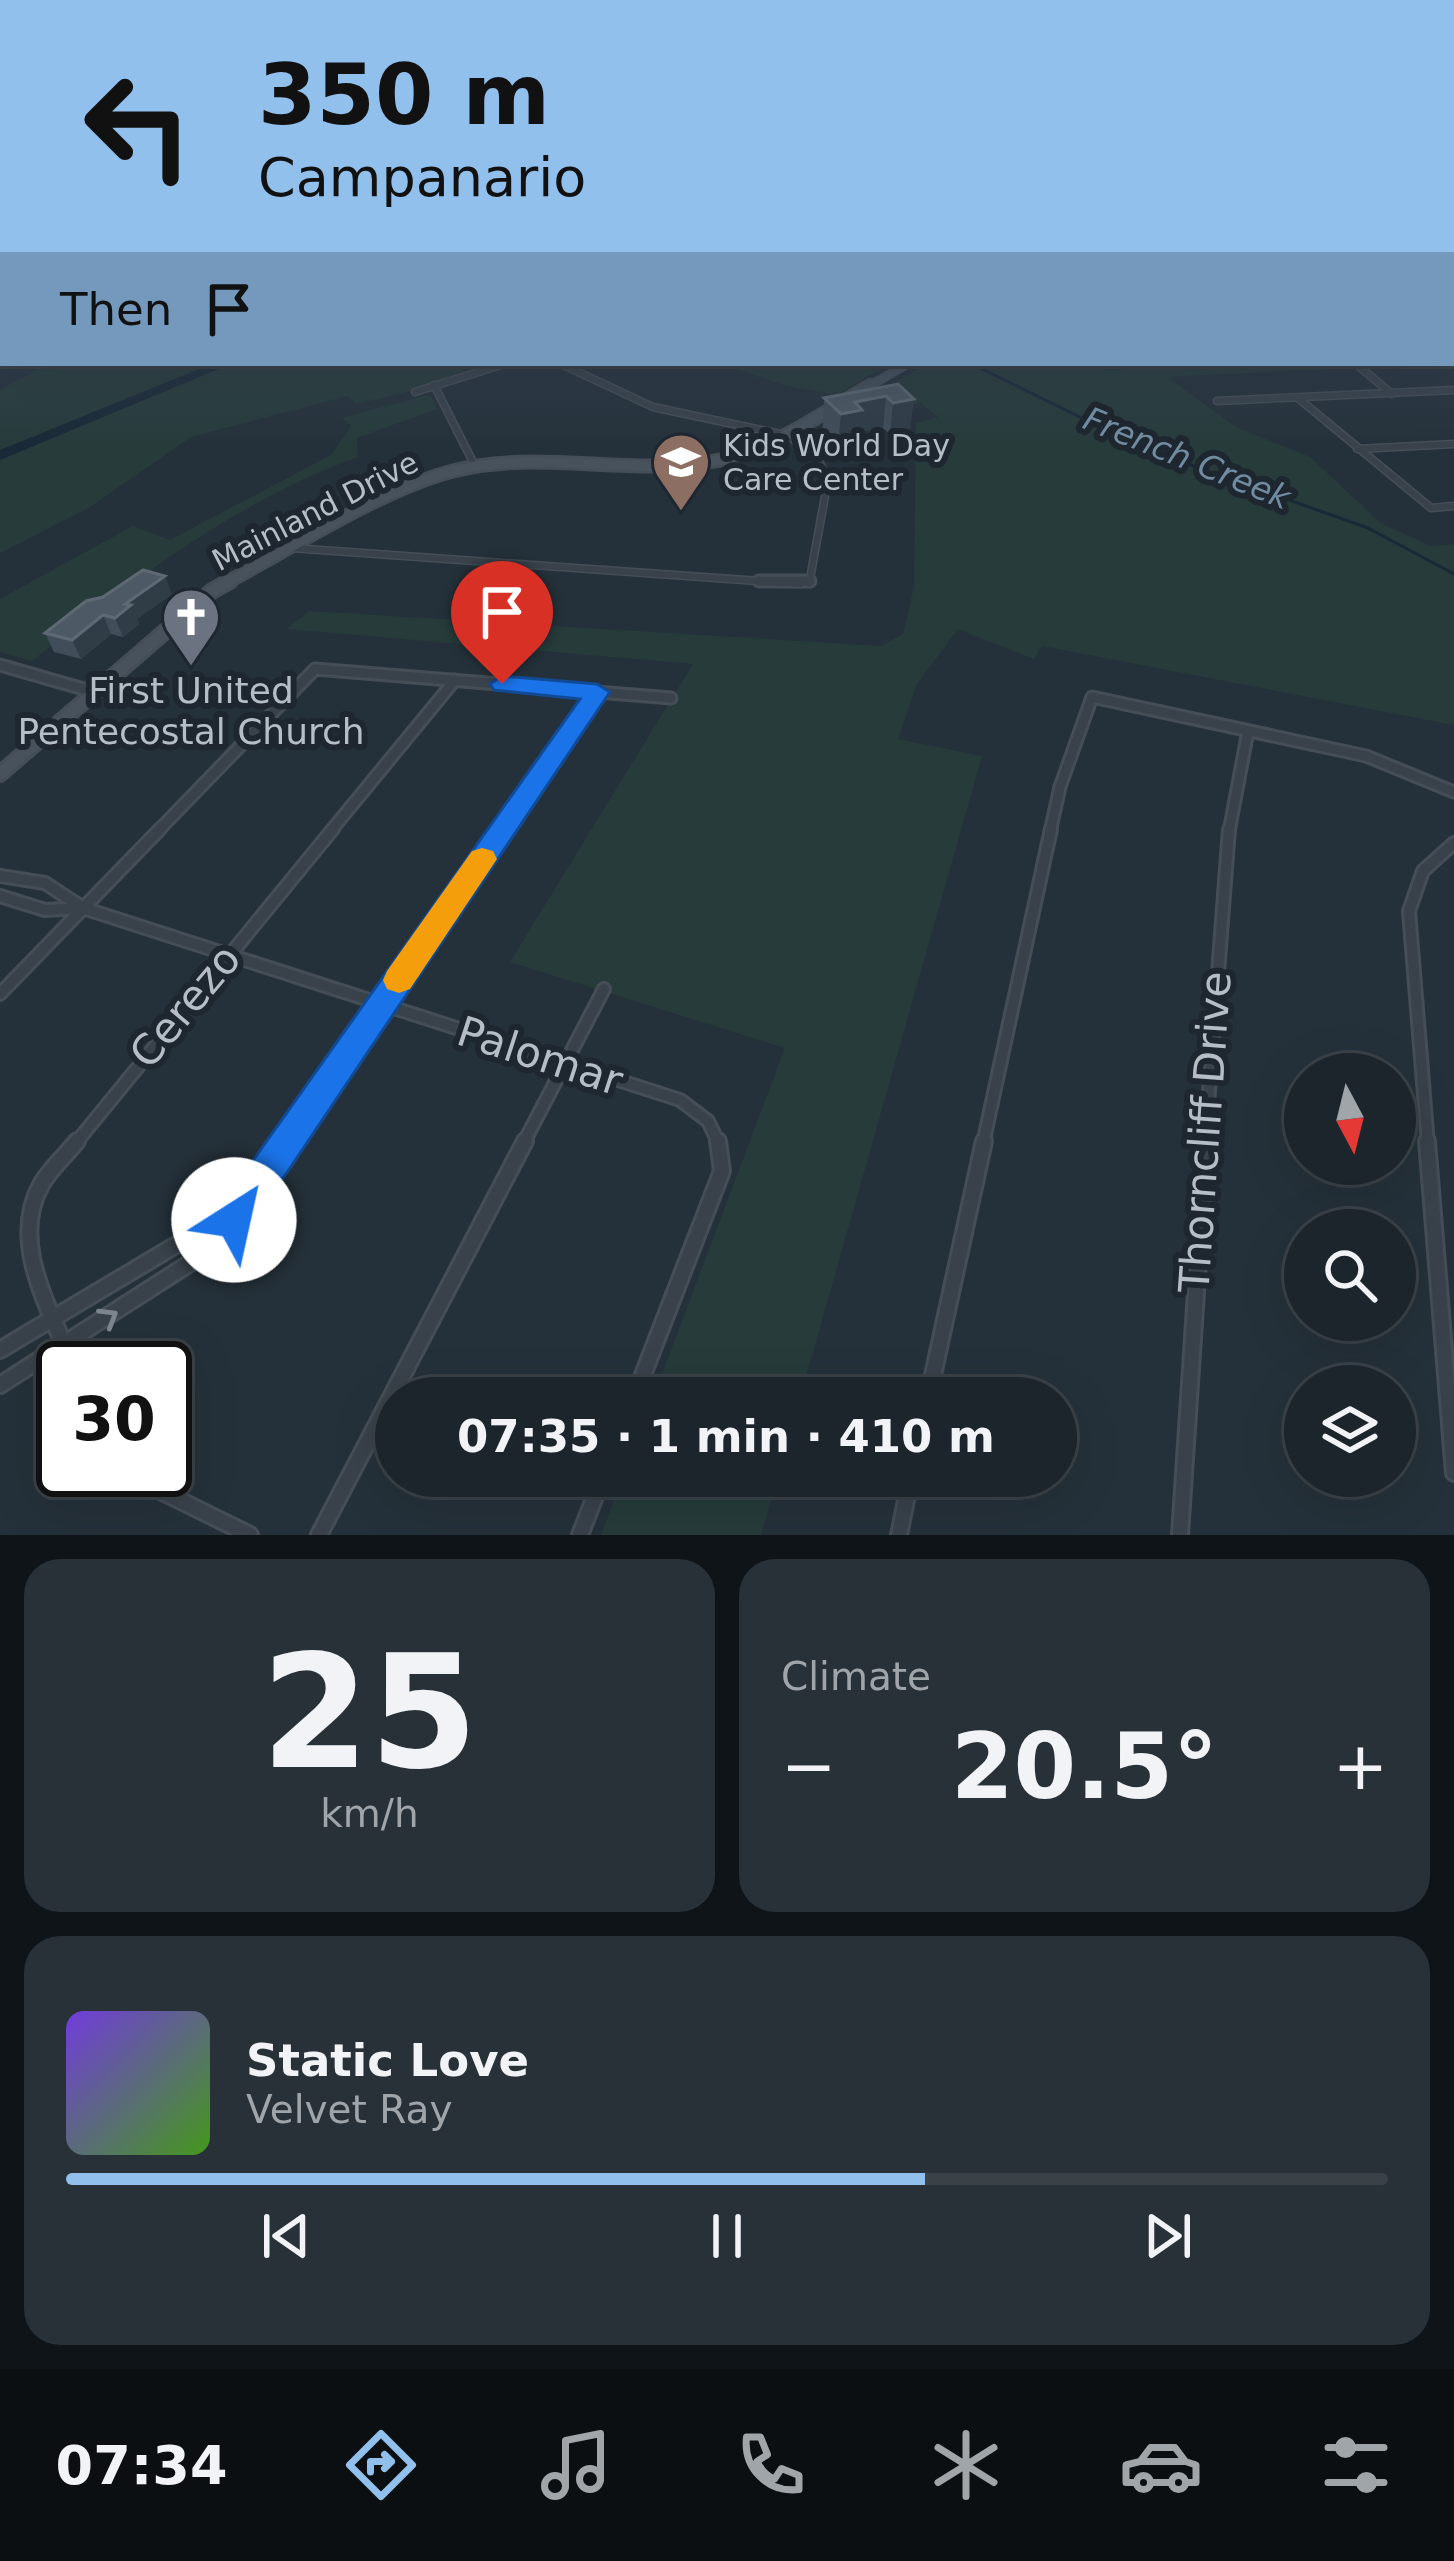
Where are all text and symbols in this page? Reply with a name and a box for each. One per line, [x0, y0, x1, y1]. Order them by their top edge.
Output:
text: 350 m [258, 46, 550, 144]
icon: left [60, 48, 216, 204]
text: Campanario [258, 146, 586, 209]
icon: arrive [196, 276, 262, 342]
text: Then [60, 283, 172, 336]
water label: French Creek [1078, 399, 1298, 518]
place label: Kids World Day Care Center [723, 428, 950, 497]
school or university icon: Kids World Day Care Center [650, 431, 712, 513]
street label: Mainland Drive [206, 444, 424, 578]
pin [451, 561, 553, 684]
icon: arrive [469, 579, 535, 645]
church icon: First United Pentecostal Church [160, 586, 222, 668]
place label: First United Pentecostal Church [17, 670, 365, 752]
street label: Cerezo [120, 935, 250, 1077]
street label: Thorncliff Drive [1169, 970, 1241, 1295]
street label: Palomar [451, 1006, 629, 1106]
north arrow [1284, 1053, 1416, 1185]
map controls [1284, 1053, 1416, 1497]
position arrow [171, 1157, 297, 1283]
button: search [1284, 1209, 1416, 1341]
one-way arrow [96, 1308, 118, 1331]
speed limit sign: 30 [36, 1341, 192, 1497]
button: layers [1284, 1365, 1416, 1497]
text: 07:35 · 1 min · 410 m [457, 1410, 995, 1463]
text: 25 [261, 1622, 478, 1804]
text: Climate [781, 1654, 931, 1699]
text: 20.5° [951, 1714, 1218, 1819]
text: − [781, 1728, 836, 1805]
text: + [1333, 1728, 1388, 1805]
text: km/h [320, 1791, 419, 1836]
text: Static Love [246, 2034, 529, 2087]
text: Velvet Ray [246, 2087, 452, 2132]
icon: previous [253, 2203, 319, 2269]
icon: pause [694, 2203, 760, 2269]
icon: next [1135, 2203, 1201, 2269]
icon: directions [339, 2423, 423, 2507]
icon: music [534, 2423, 618, 2507]
icon: phone [729, 2423, 813, 2507]
icon: climate [924, 2423, 1008, 2507]
icon: car [1119, 2423, 1203, 2507]
icon: filters [1314, 2423, 1398, 2507]
text: 07:34 [56, 2434, 227, 2497]

